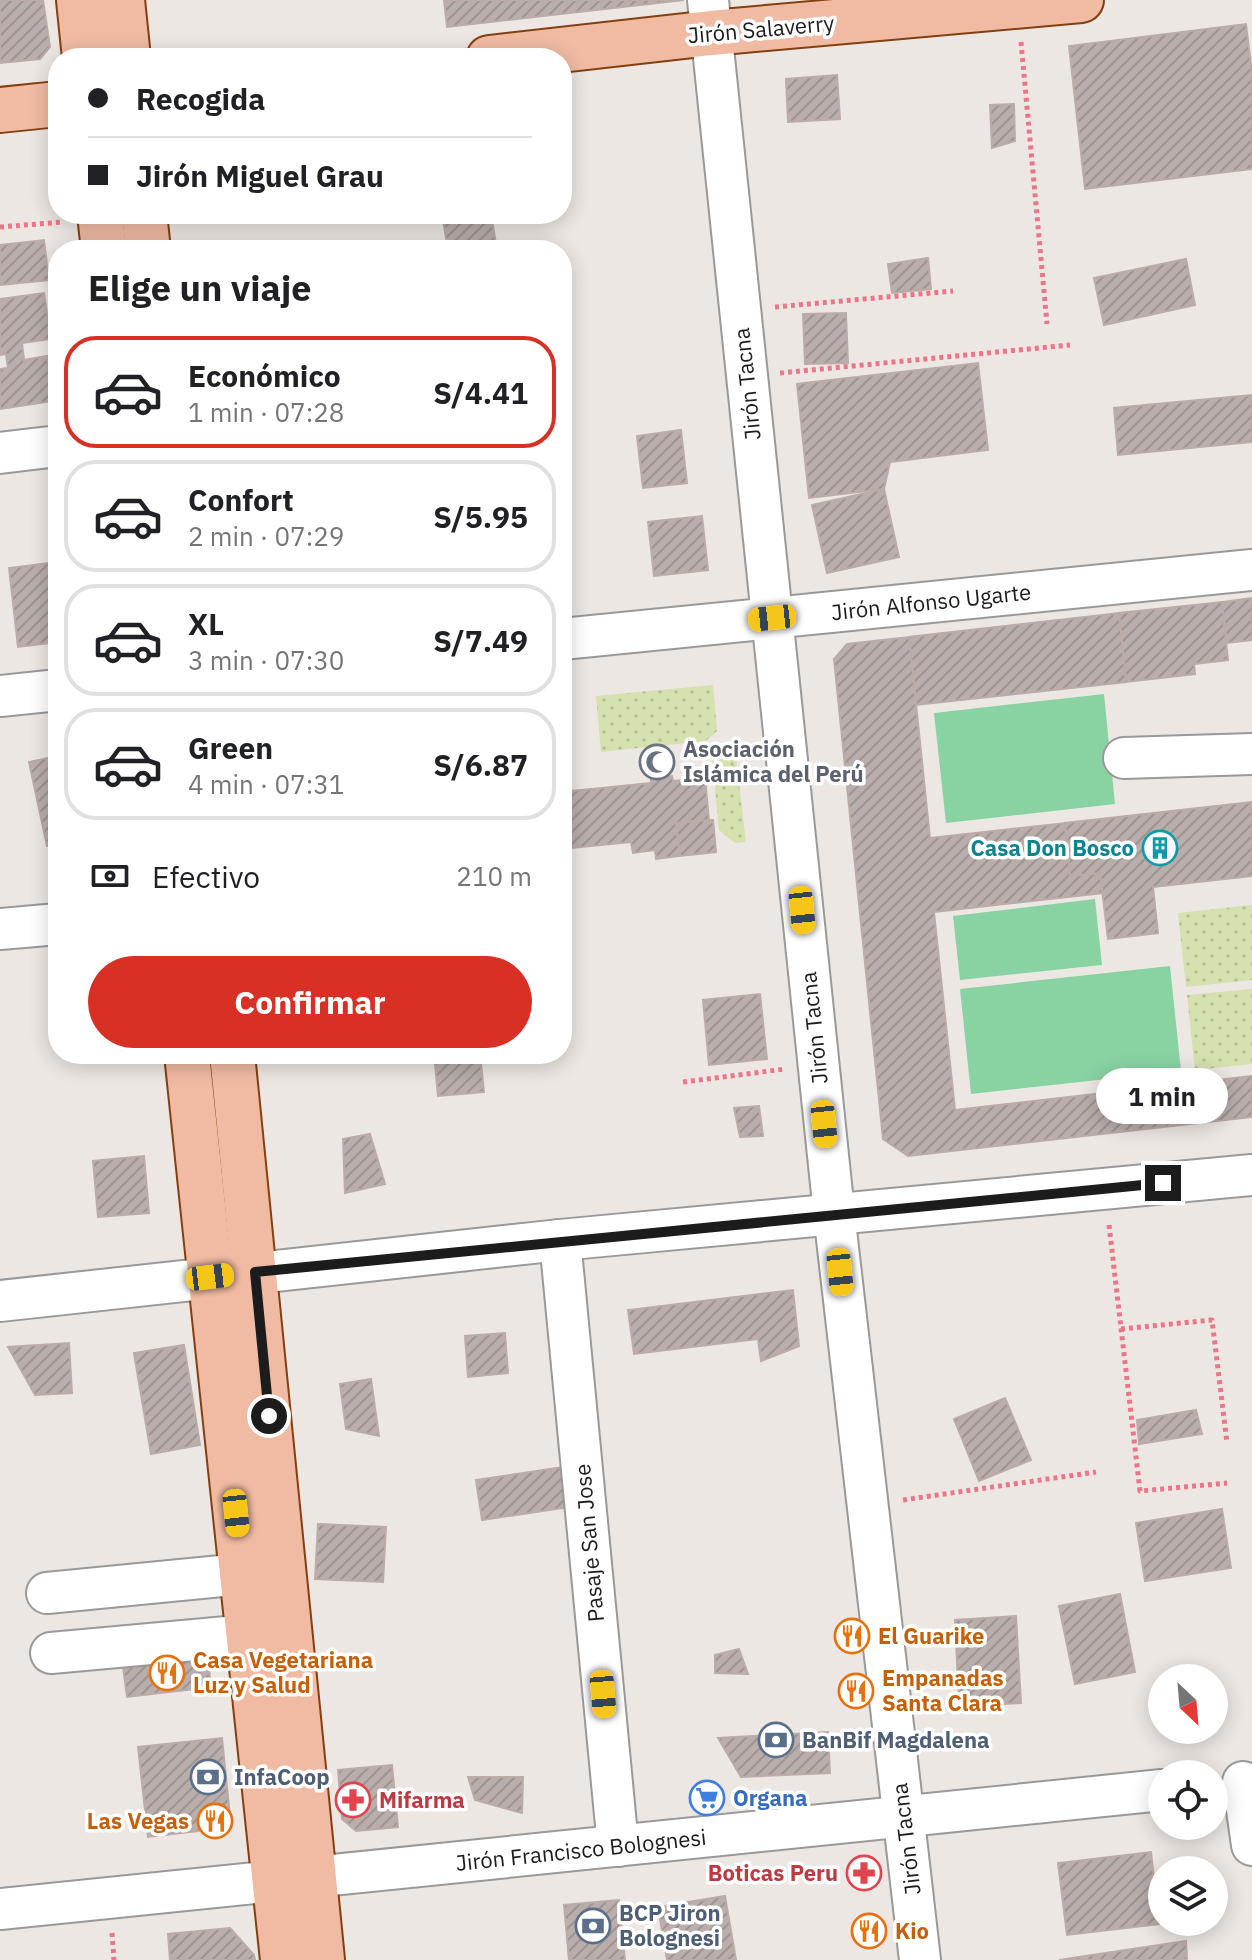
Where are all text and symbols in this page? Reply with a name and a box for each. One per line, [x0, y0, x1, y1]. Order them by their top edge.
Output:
street label: Jirón Salaverry [687, 8, 835, 49]
text: Recogida [136, 79, 265, 118]
text: Jirón Miguel Grau [136, 156, 384, 195]
text: Elige un viaje [88, 264, 312, 311]
street label: Jirón Tacna [726, 326, 767, 442]
icon: car [92, 356, 164, 428]
text: Económico [188, 356, 341, 395]
text: S/4.41 [433, 373, 528, 412]
text: 1 min · 07:28 [188, 395, 344, 429]
icon: car [92, 480, 164, 552]
text: Confort [188, 480, 294, 519]
text: S/5.95 [433, 497, 528, 536]
text: 2 min · 07:29 [188, 519, 344, 553]
street label: Jirón Alfonso Ugarte [830, 577, 1032, 626]
icon: car [92, 604, 164, 676]
text: XL [188, 604, 224, 643]
car [747, 604, 797, 632]
text: S/7.49 [433, 621, 528, 660]
text: 3 min · 07:30 [188, 643, 344, 677]
icon: car [92, 728, 164, 800]
text: Green [188, 728, 273, 767]
place label: Asociación Islámica del Perú [683, 734, 864, 788]
mosque icon: Asociación Islámica del Perú [638, 743, 676, 781]
text: S/6.87 [433, 745, 528, 784]
text: 4 min · 07:31 [188, 767, 344, 801]
building icon: Casa Don Bosco [1141, 829, 1179, 867]
place label: Casa Don Bosco [970, 833, 1134, 862]
icon: cash [88, 854, 132, 898]
text: Efectivo [152, 857, 260, 896]
text: 210 m [456, 859, 532, 893]
car [788, 885, 816, 935]
button: Confirmar [88, 956, 532, 1048]
street label: Jirón Tacna [793, 970, 834, 1086]
callout: 1 min [1097, 1067, 1229, 1123]
text: 1 min [1128, 1079, 1196, 1113]
car [810, 1099, 838, 1149]
route end [1145, 1165, 1181, 1201]
car [826, 1247, 854, 1297]
car [185, 1262, 235, 1292]
route start [251, 1398, 287, 1434]
street label: Pasaje San Jose [567, 1463, 610, 1623]
car [222, 1488, 250, 1538]
restaurant icon: El Guarike [833, 1617, 871, 1655]
place label: El Guarike [878, 1621, 984, 1650]
place label: Casa Vegetariana Luz y Salud [193, 1645, 373, 1699]
restaurant icon: Casa Vegetariana Luz y Salud [148, 1654, 186, 1692]
place label: Empanadas Santa Clara [882, 1663, 1004, 1717]
north arrow [1148, 1664, 1228, 1744]
map controls [1148, 1664, 1228, 1936]
car [589, 1669, 617, 1719]
restaurant icon: Empanadas Santa Clara [837, 1672, 875, 1710]
bank icon: BanBif Magdalena [757, 1721, 795, 1759]
place label: BanBif Magdalena [802, 1725, 990, 1754]
bank icon: InfaCoop [189, 1758, 227, 1796]
button: locate [1148, 1760, 1228, 1840]
place label: InfaCoop [234, 1762, 330, 1791]
supermarket icon: Organa [688, 1779, 726, 1817]
pharmacy icon: Mifarma [334, 1781, 372, 1819]
street label: Jirón Tacna [884, 1781, 927, 1897]
place label: Organa [733, 1783, 808, 1812]
place label: Mifarma [379, 1785, 465, 1814]
restaurant icon: Las Vegas [196, 1802, 234, 1840]
place label: Las Vegas [87, 1806, 189, 1835]
street label: Jirón Francisco Bolognesi [454, 1822, 708, 1877]
pharmacy icon: Boticas Peru [845, 1854, 883, 1892]
button: layers [1148, 1856, 1228, 1936]
place label: Boticas Peru [708, 1858, 838, 1887]
place label: BCP Jiron Bolognesi [619, 1898, 721, 1952]
bank icon: BCP Jiron Bolognesi [574, 1907, 612, 1945]
restaurant icon: Kio [850, 1912, 888, 1950]
place label: Kio [895, 1916, 929, 1945]

